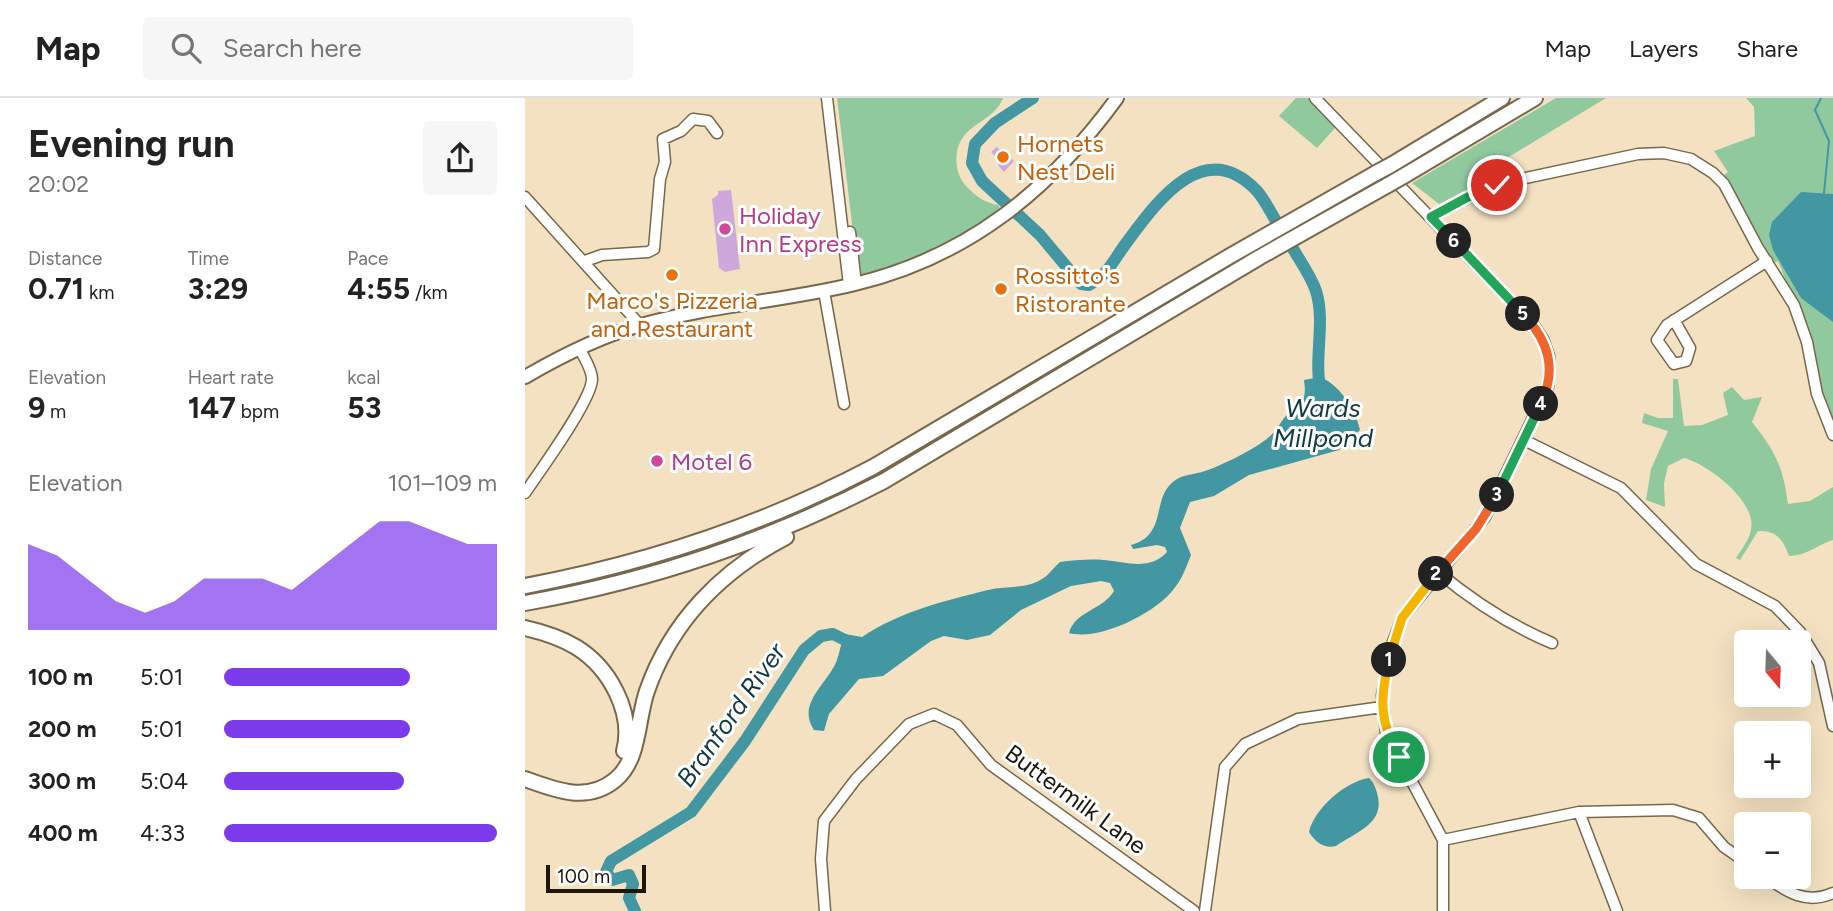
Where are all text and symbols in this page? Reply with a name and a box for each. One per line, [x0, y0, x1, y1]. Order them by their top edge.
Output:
search box [143, 17, 633, 80]
text: Map [35, 29, 101, 68]
icon: search [167, 29, 205, 67]
text: Search here [223, 32, 362, 64]
text: Map [1544, 34, 1591, 63]
text: Layers [1629, 34, 1698, 63]
text: Share [1736, 34, 1798, 63]
text: Evening run [28, 121, 235, 167]
button: share [423, 121, 497, 195]
place label: Hornets Nest Deli [1017, 129, 1115, 186]
marker: Hornets Nest Deli [995, 149, 1011, 165]
pin [1467, 155, 1527, 215]
icon: check [1478, 166, 1516, 204]
text: 20:02 [28, 170, 89, 198]
place label: Holiday Inn Express [739, 201, 862, 258]
marker: Holiday Inn Express [717, 221, 733, 237]
pin: 6 [1437, 223, 1471, 258]
text: 6 [1448, 229, 1459, 252]
text: Distance [28, 247, 102, 270]
text: Time [188, 247, 229, 270]
text: Pace [347, 247, 388, 270]
place label: Rossitto's Ristorante [1015, 261, 1126, 318]
marker: Marco's Pizzeria and Restaurant [664, 267, 680, 283]
text: 0.71 [28, 270, 84, 307]
text: 3:29 [188, 270, 248, 307]
text: 4:55 [347, 270, 410, 307]
text: km [84, 281, 114, 304]
text: /km [410, 281, 448, 304]
marker: Rossitto's Ristorante [993, 281, 1009, 297]
place label: Marco's Pizzeria and Restaurant [586, 286, 758, 343]
pin: 5 [1506, 296, 1541, 332]
text: 5 [1517, 302, 1528, 325]
text: Elevation [28, 366, 106, 389]
text: Heart rate [188, 366, 274, 389]
text: kcal [347, 366, 381, 389]
pin: 4 [1523, 386, 1559, 422]
text: 9 [28, 389, 45, 426]
text: 147 [188, 389, 236, 426]
text: 53 [347, 389, 381, 426]
water label: Wards Millpond [1273, 392, 1374, 454]
text: 4 [1534, 392, 1547, 415]
text: m [45, 400, 66, 423]
text: bpm [236, 400, 279, 423]
place label: Motel 6 [671, 447, 752, 476]
marker: Motel 6 [649, 453, 665, 469]
text: Elevation [28, 469, 123, 497]
text: 101–109 m [388, 469, 497, 497]
pin: 3 [1479, 478, 1515, 512]
text: 3 [1491, 483, 1502, 506]
pin: 2 [1419, 556, 1453, 592]
text: 2 [1430, 562, 1441, 585]
north arrow [1734, 630, 1811, 707]
map controls [1734, 630, 1811, 889]
water label: Branford River [670, 636, 793, 793]
pin: 1 [1371, 642, 1407, 678]
text: 1 [1384, 648, 1393, 671]
text: 100 m [28, 663, 93, 691]
text: 5:01 [140, 663, 183, 691]
text: 200 m [28, 715, 97, 743]
text: 5:01 [140, 715, 183, 743]
button: + [1734, 721, 1811, 798]
pin [1369, 727, 1429, 787]
street label: Buttermilk Lane [1000, 738, 1152, 860]
icon: arrive [1380, 738, 1418, 776]
text: 300 m [28, 767, 96, 795]
text: 5:04 [140, 767, 188, 795]
button: − [1734, 812, 1811, 889]
text: 400 m [28, 819, 98, 847]
text: 4:33 [140, 819, 185, 847]
scale bar [546, 862, 646, 894]
text: 100 m [557, 865, 610, 888]

